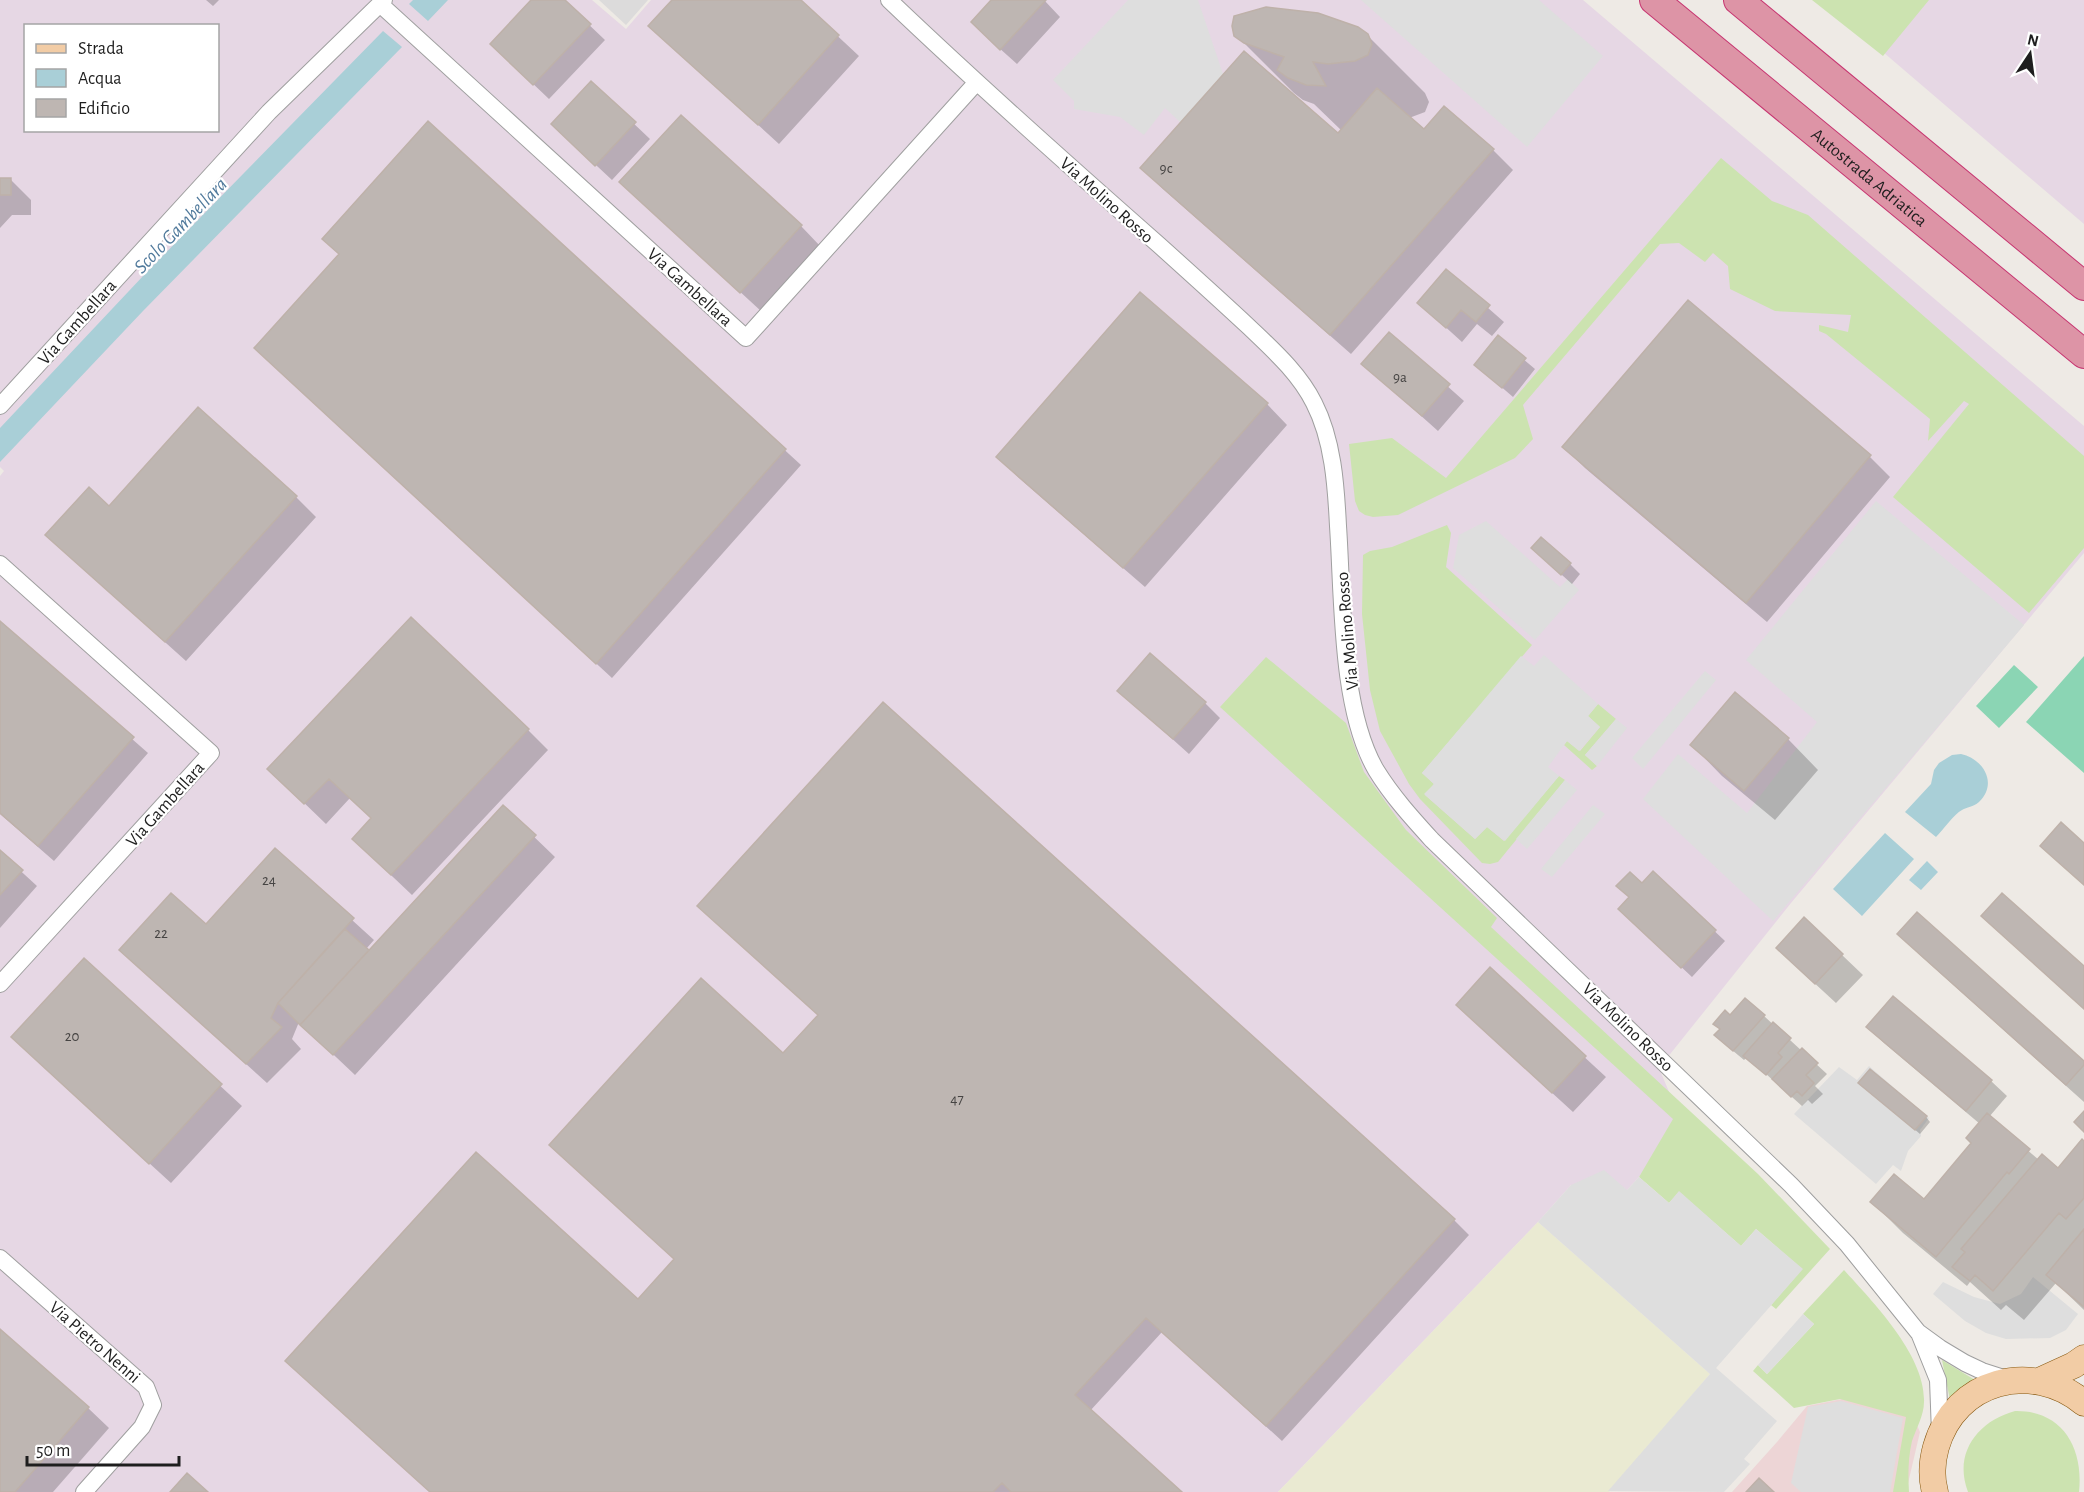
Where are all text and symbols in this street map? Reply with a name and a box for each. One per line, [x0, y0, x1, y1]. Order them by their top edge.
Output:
legend [24, 24, 219, 132]
north arrow [2000, 24, 2060, 84]
text: N [2026, 31, 2040, 49]
text: Strada [78, 40, 124, 58]
text: Acqua [78, 70, 122, 88]
text: Edificio [78, 100, 130, 118]
street label: Autostrada Adriatica [1808, 125, 1930, 231]
street label: Via Molino Rosso [1056, 154, 1157, 247]
house number: 9c [1160, 161, 1173, 176]
water label: Scolo Gambellara [130, 174, 231, 277]
street label: Via Gambellara [643, 245, 735, 330]
street label: Via Gambellara [35, 277, 120, 369]
house number: 9a [1393, 370, 1407, 385]
street label: Via Molino Rosso [1334, 571, 1362, 691]
street label: Via Gambellara [123, 759, 208, 851]
house number: 24 [262, 873, 276, 888]
house number: 22 [154, 926, 168, 941]
street label: Via Molino Rosso [1578, 980, 1676, 1076]
house number: 20 [65, 1029, 79, 1044]
house number: 47 [950, 1092, 964, 1107]
street label: Via Pietro Nenni [45, 1299, 143, 1387]
scale bar [27, 1429, 178, 1467]
text: 50 m [36, 1442, 70, 1460]

